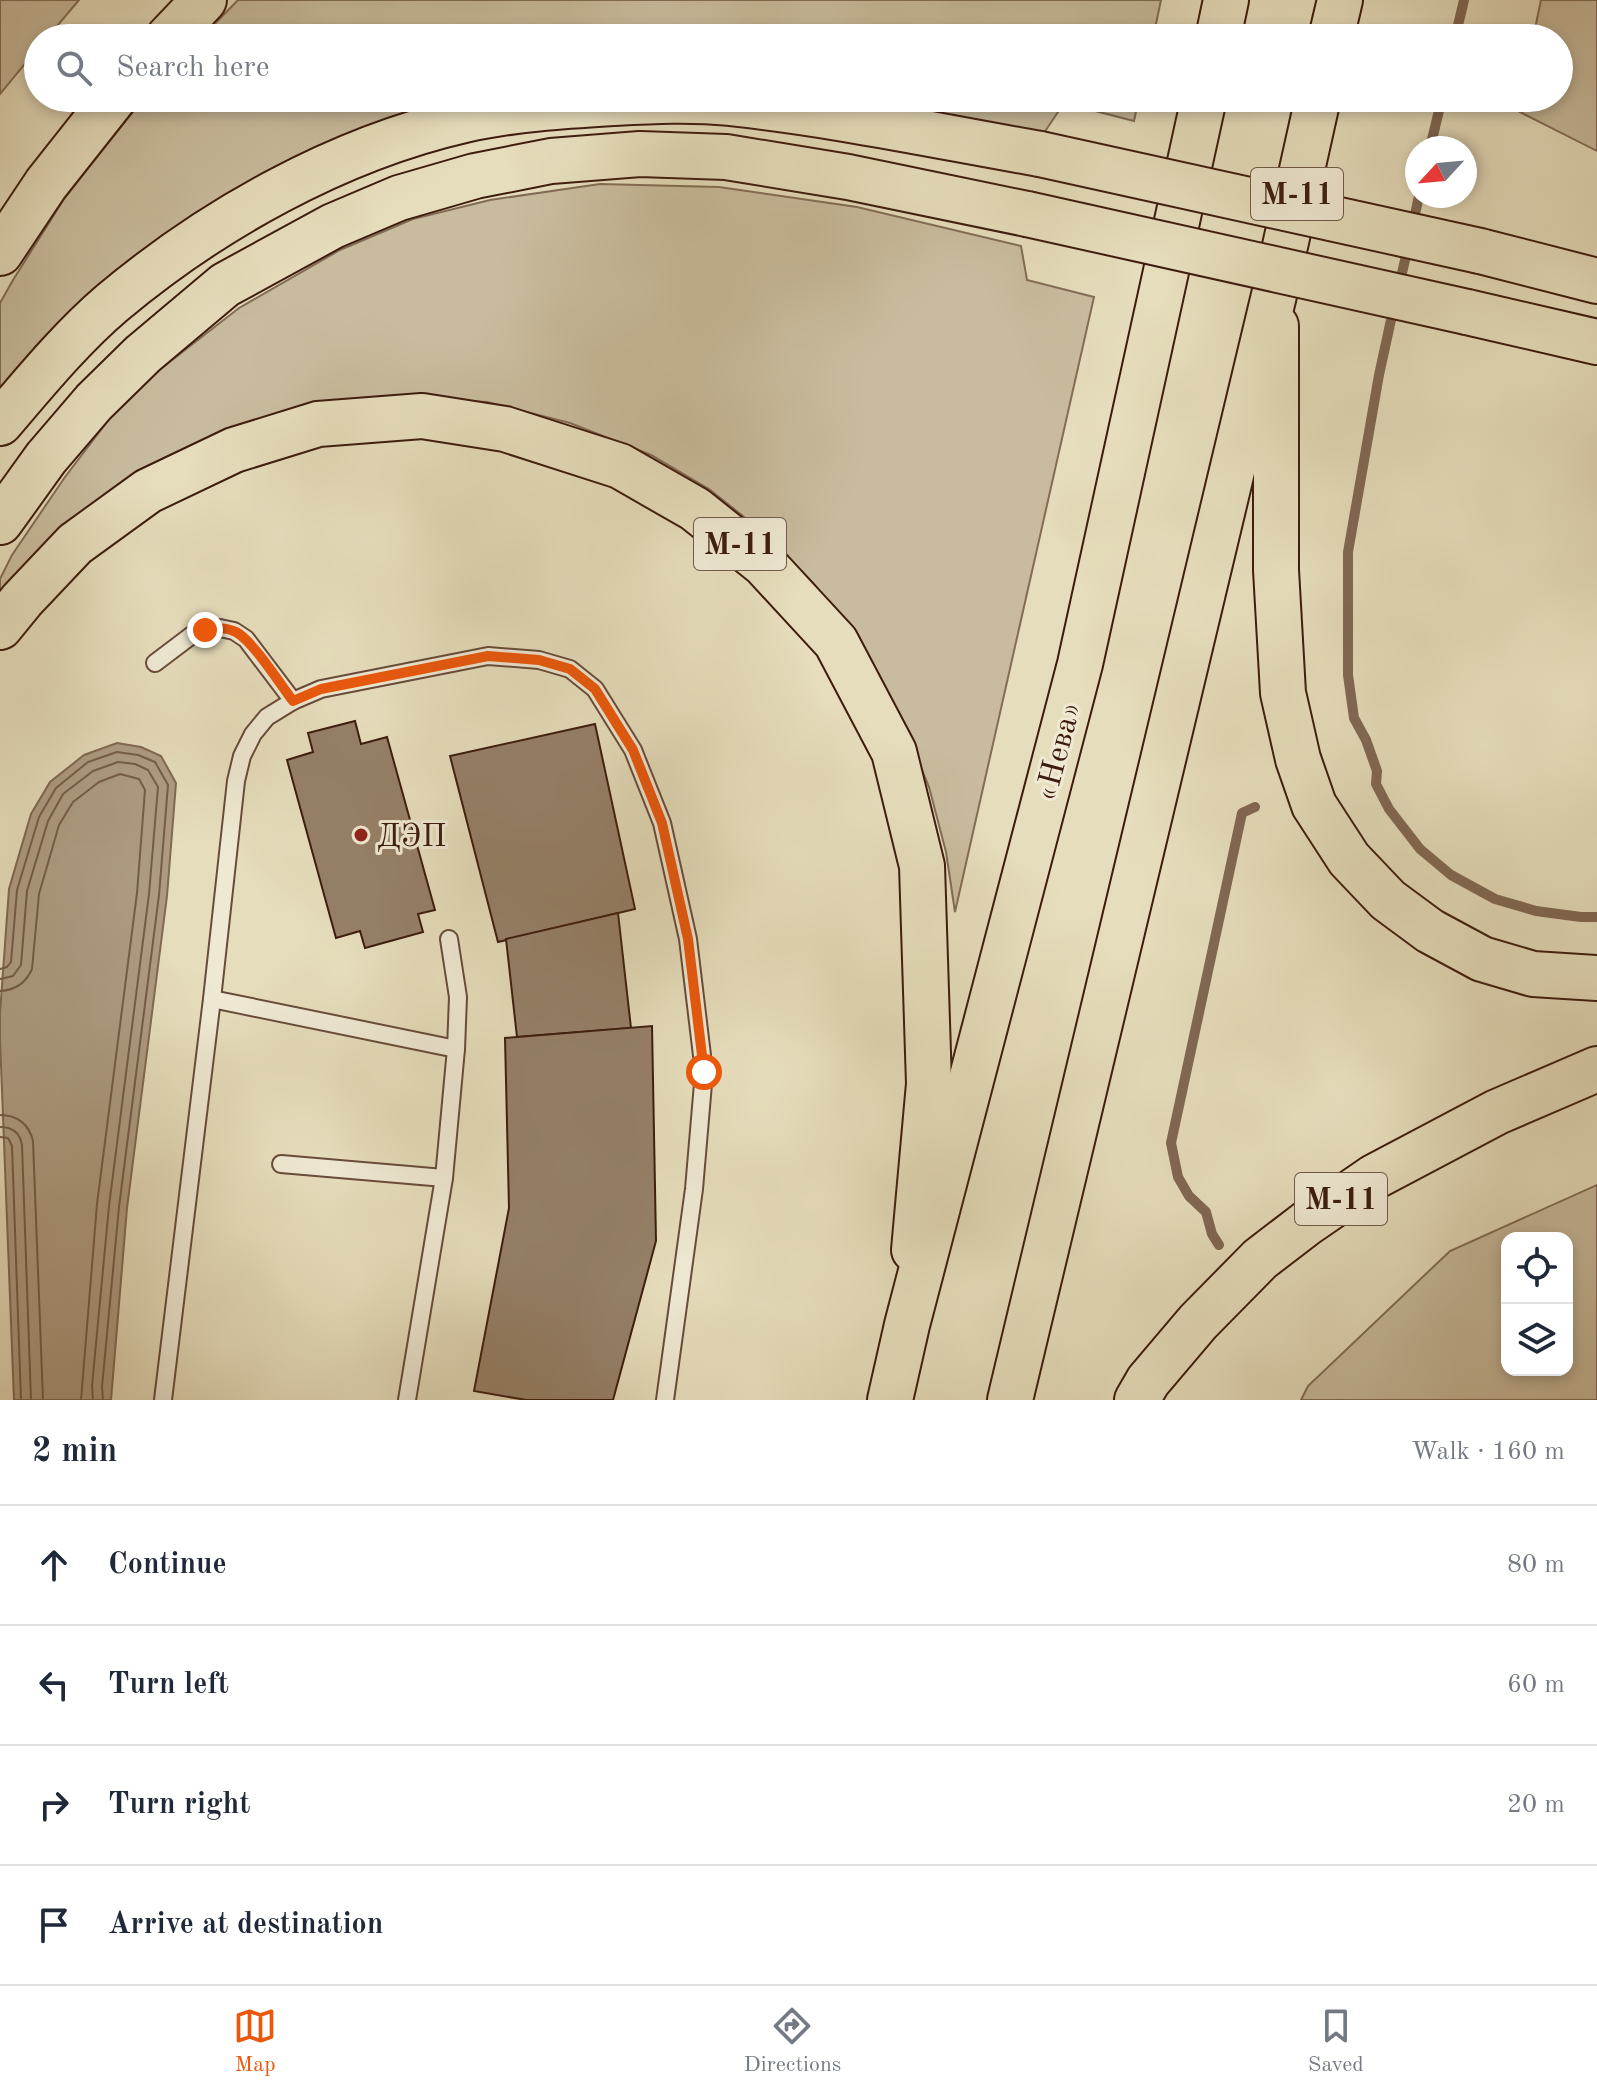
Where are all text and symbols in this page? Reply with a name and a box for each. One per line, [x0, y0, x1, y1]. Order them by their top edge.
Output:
search box [24, 24, 1573, 112]
icon: search [52, 46, 96, 90]
text: Search here [116, 53, 270, 83]
north arrow [1405, 136, 1477, 208]
road number: М-11 [1251, 168, 1343, 220]
road number: М-11 [694, 518, 786, 570]
route end [187, 612, 223, 648]
street label: «Нева» [1031, 698, 1089, 805]
place label: ДЭП [377, 822, 446, 854]
marker: ДЭП [352, 826, 370, 844]
route start [686, 1054, 722, 1090]
road number: М-11 [1295, 1173, 1387, 1225]
map controls [1501, 1232, 1573, 1376]
button: locate [1501, 1232, 1573, 1304]
button: layers [1501, 1304, 1573, 1376]
text: 2 min [32, 1435, 117, 1469]
text: Walk · 160 m [1411, 1439, 1565, 1465]
icon: ahead [32, 1543, 76, 1587]
text: Continue [108, 1550, 227, 1580]
text: 80 m [1507, 1552, 1565, 1578]
icon: left [32, 1663, 76, 1707]
text: Turn left [108, 1670, 229, 1700]
text: 60 m [1507, 1672, 1565, 1698]
icon: right [32, 1783, 76, 1827]
text: Turn right [108, 1790, 250, 1820]
text: 20 m [1507, 1792, 1565, 1818]
icon: arrive [32, 1903, 76, 1947]
text: Arrive at destination [108, 1910, 383, 1940]
tab: Map [233, 2004, 277, 2079]
tab: Directions [744, 2004, 841, 2079]
tab: Saved [1308, 2004, 1364, 2079]

